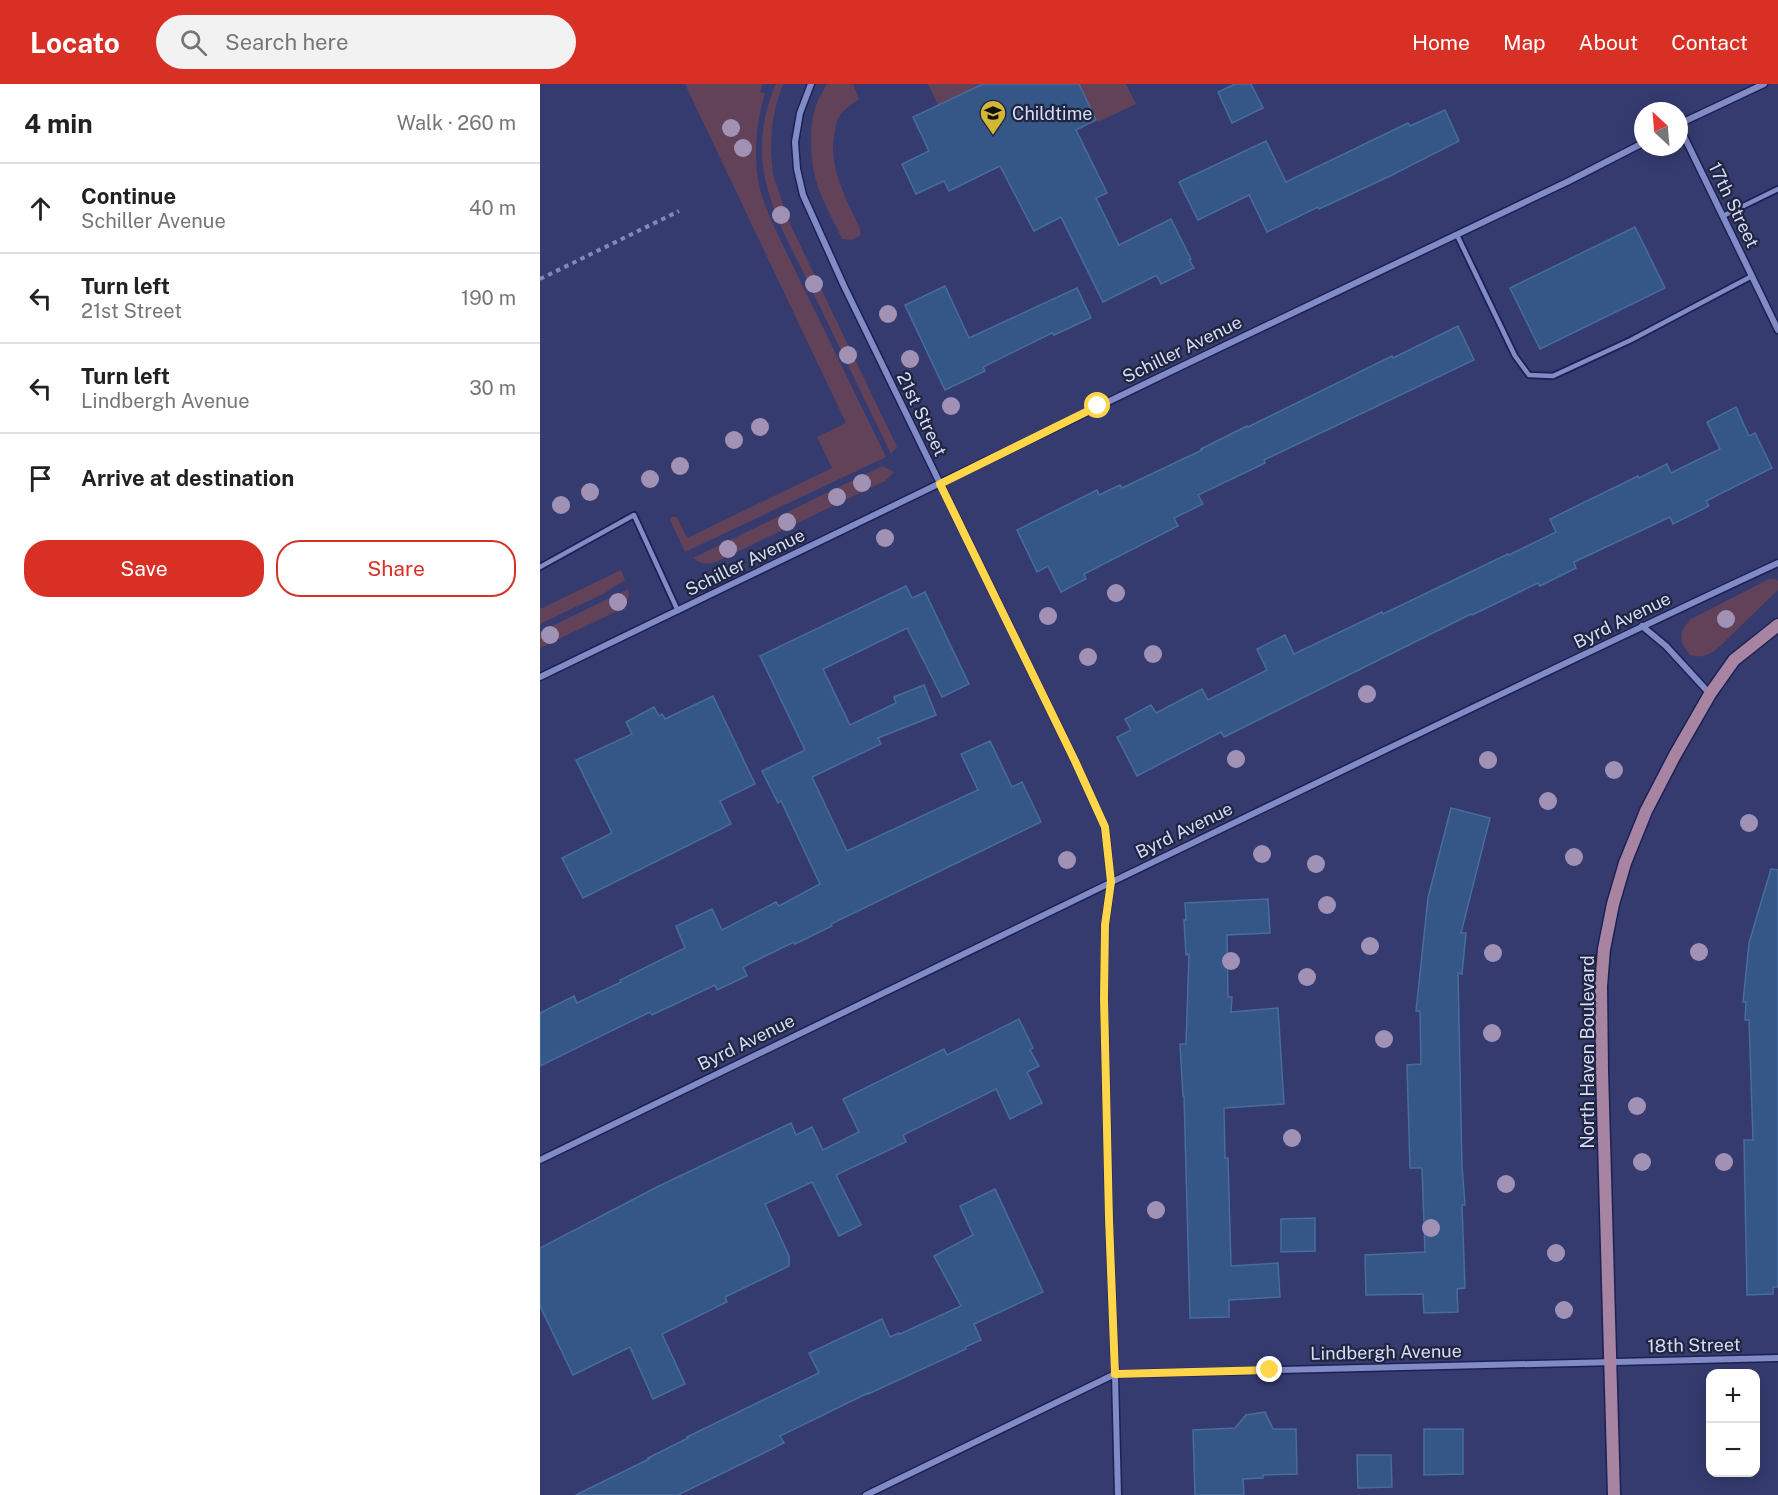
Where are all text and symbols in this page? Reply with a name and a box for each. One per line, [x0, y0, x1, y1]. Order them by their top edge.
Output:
search box [156, 15, 576, 69]
text: Locato [30, 26, 120, 59]
icon: search [177, 26, 210, 59]
text: Search here [225, 29, 348, 55]
text: Home [1412, 30, 1470, 55]
text: Map [1503, 30, 1546, 55]
text: About [1579, 30, 1638, 55]
text: Contact [1671, 30, 1748, 55]
school or university icon: Childtime [978, 98, 1008, 136]
north arrow [1634, 102, 1688, 156]
place label: Childtime [1012, 103, 1092, 124]
text: 4 min [24, 108, 93, 139]
text: Walk · 260 m [397, 111, 516, 135]
street label: 17th Street [1704, 159, 1764, 251]
text: Continue [81, 183, 176, 209]
icon: ahead [24, 192, 57, 225]
text: 40 m [469, 196, 516, 220]
text: Schiller Avenue [81, 209, 226, 233]
text: Turn left [81, 273, 170, 299]
icon: left [24, 282, 57, 315]
text: 190 m [461, 286, 516, 310]
text: 21st Street [81, 299, 182, 323]
street label: Schiller Avenue [1119, 311, 1245, 387]
text: Turn left [81, 363, 170, 389]
street label: 21st Street [893, 369, 951, 459]
icon: left [24, 372, 57, 405]
text: 30 m [469, 376, 516, 400]
text: Lindbergh Avenue [81, 389, 250, 413]
route start [1084, 392, 1110, 418]
icon: arrive [24, 462, 57, 495]
text: Arrive at destination [81, 465, 294, 491]
street label: Schiller Avenue [682, 524, 808, 600]
button: Save [24, 540, 264, 597]
button: Share [276, 540, 516, 597]
street label: Byrd Avenue [1570, 587, 1674, 653]
street label: Byrd Avenue [1132, 797, 1236, 863]
street label: North Haven Boulevard [1577, 955, 1598, 1149]
street label: Byrd Avenue [694, 1009, 798, 1075]
street label: 18th Street [1647, 1334, 1741, 1356]
street label: Lindbergh Avenue [1310, 1340, 1462, 1364]
route end [1256, 1356, 1282, 1382]
map controls [1706, 1369, 1760, 1477]
button: + [1706, 1369, 1760, 1423]
button: − [1706, 1423, 1760, 1477]

